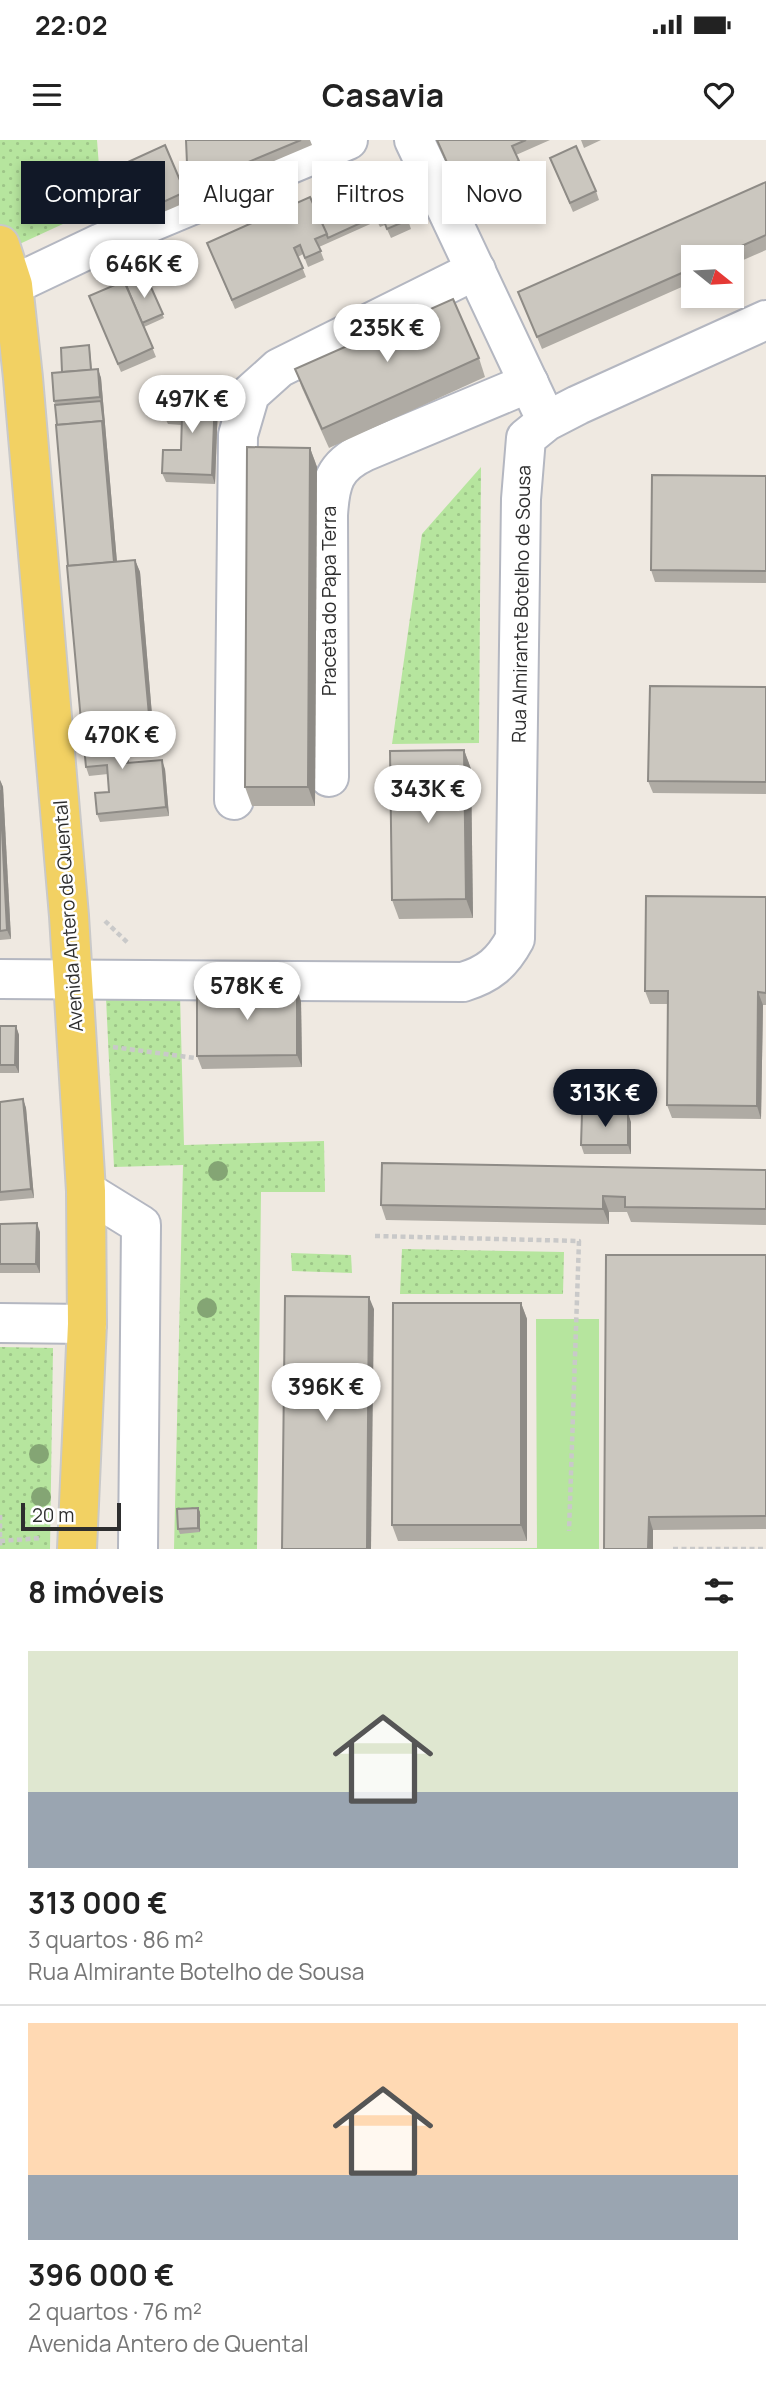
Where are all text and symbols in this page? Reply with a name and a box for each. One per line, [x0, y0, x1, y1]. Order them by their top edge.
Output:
text: 22:02 [35, 7, 107, 43]
text: Casavia [322, 73, 444, 117]
icon: menu [28, 76, 66, 114]
icon: heart [700, 76, 738, 114]
chip: Comprar [21, 161, 165, 224]
chip: Alugar [179, 161, 298, 224]
chip: Filtros [312, 161, 428, 224]
chip: Novo [442, 161, 546, 224]
pin: 646K € [87, 240, 201, 300]
north arrow [681, 245, 744, 308]
map controls [681, 245, 744, 308]
text: 646K € [105, 247, 183, 279]
pin: 235K € [330, 304, 444, 364]
text: 235K € [349, 311, 425, 343]
pin: 497K € [135, 376, 249, 435]
text: 497K € [155, 382, 229, 414]
street label: Rua Almirante Botelho de Sousa [506, 465, 536, 743]
street label: Praceta do Papa Terra [316, 506, 342, 696]
pin: 470K € [65, 712, 179, 771]
text: 470K € [84, 718, 160, 750]
pin: 343K € [371, 766, 485, 825]
text: 343K € [390, 772, 466, 804]
street label: Avenida Antero de Quental [47, 799, 89, 1033]
pin: 578K € [190, 962, 304, 1022]
text: 578K € [210, 969, 284, 1001]
pin: 313K € [548, 1070, 662, 1129]
text: 313K € [569, 1076, 641, 1108]
pin: 396K € [269, 1364, 383, 1423]
text: 396K € [288, 1370, 364, 1402]
scale bar [21, 1500, 121, 1532]
text: 20 m [32, 1502, 74, 1528]
text: 8 imóveis [28, 1571, 164, 1612]
icon: filters [700, 1572, 738, 1610]
icon: home [320, 1696, 446, 1822]
text: 313 000 € [28, 1882, 168, 1923]
text: 3 quartos · 86 m² [28, 1923, 203, 1955]
text: Rua Almirante Botelho de Sousa [28, 1955, 365, 1987]
icon: home [320, 2068, 446, 2194]
text: 396 000 € [28, 2254, 174, 2295]
text: 2 quartos · 76 m² [28, 2295, 202, 2327]
text: Avenida Antero de Quental [28, 2327, 309, 2359]

